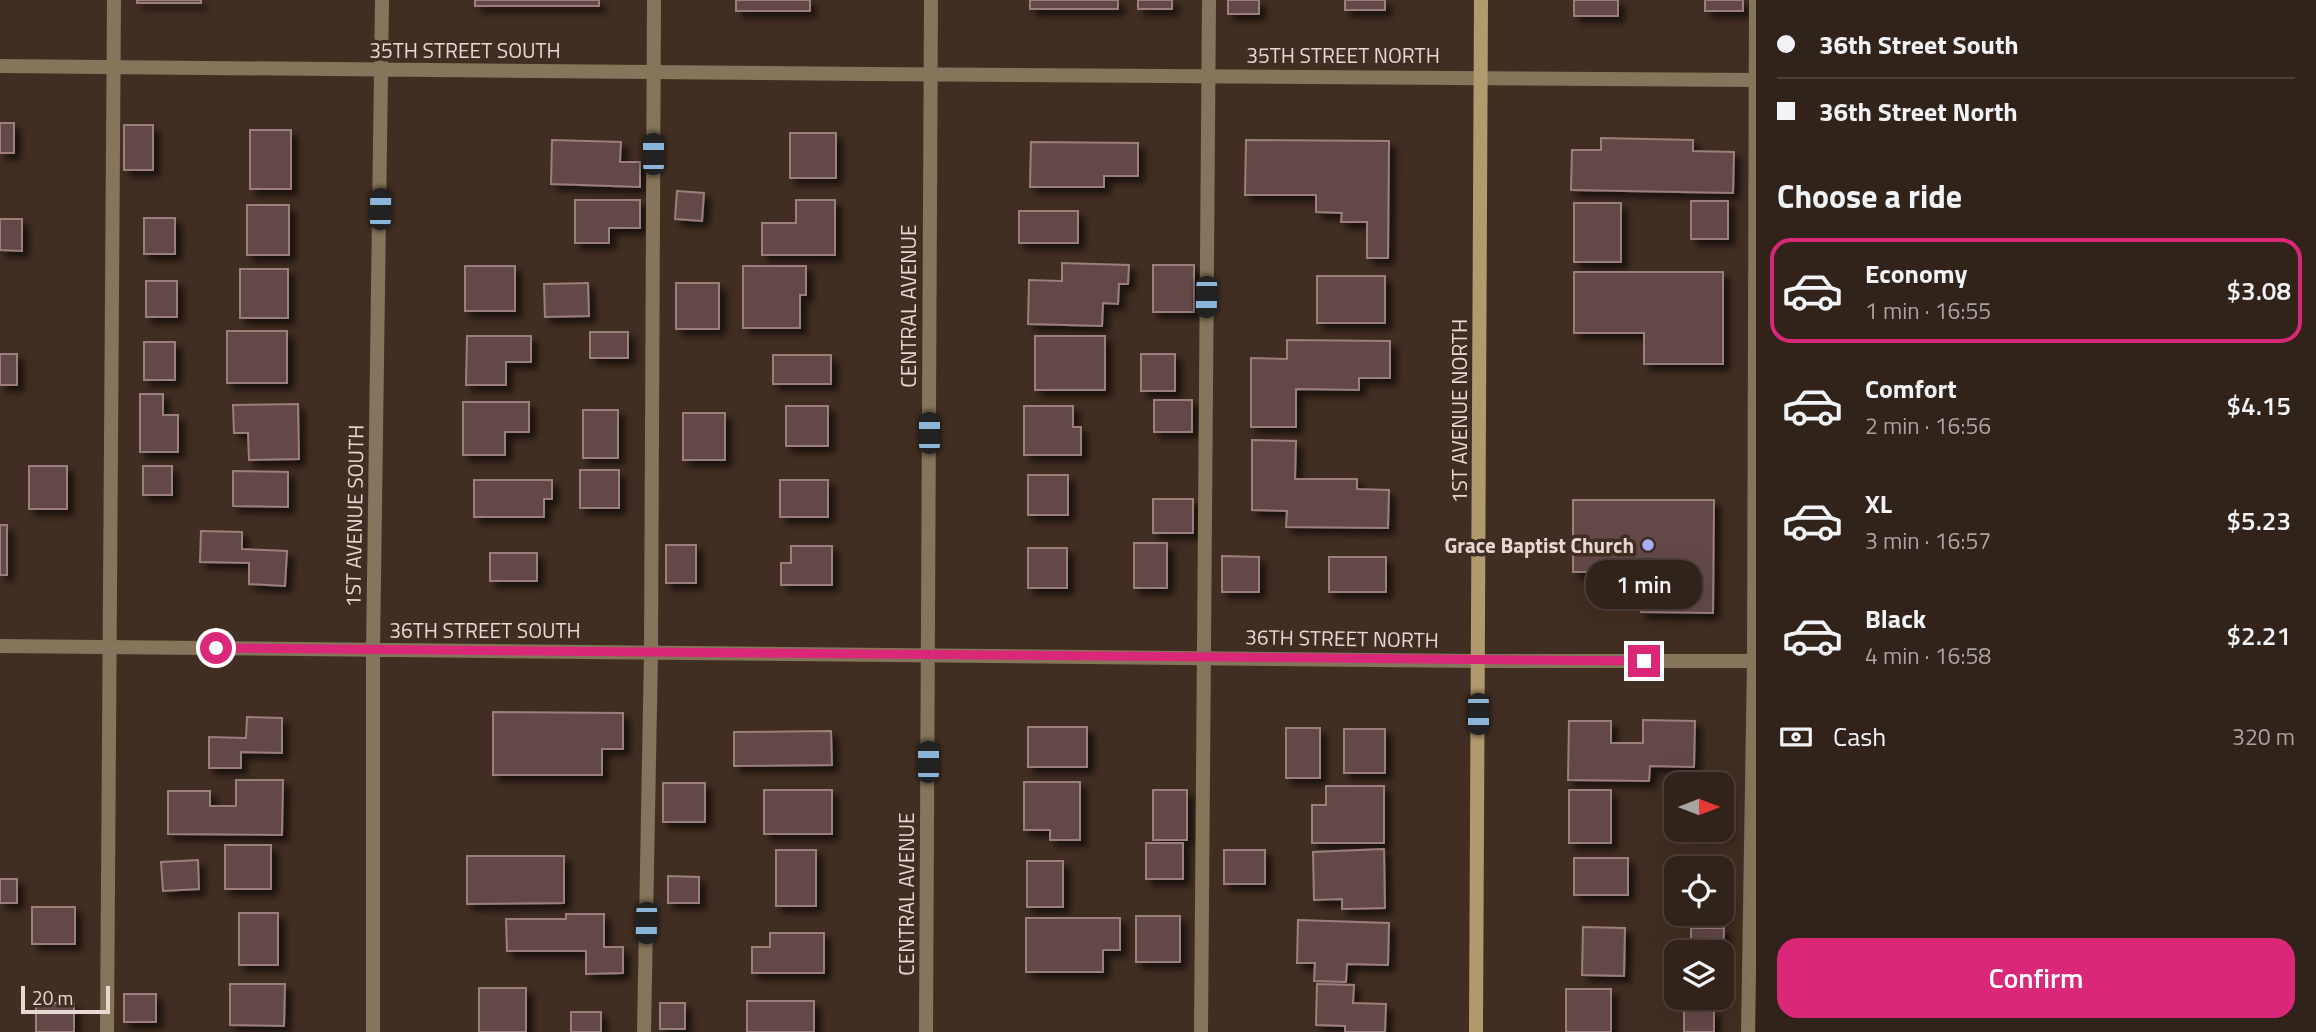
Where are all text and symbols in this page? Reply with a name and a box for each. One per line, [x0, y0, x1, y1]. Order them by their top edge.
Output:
text: 36th Street South [1819, 25, 2019, 64]
street label: 35TH STREET SOUTH [369, 34, 561, 66]
street label: 35TH STREET NORTH [1246, 39, 1440, 71]
text: 36th Street North [1819, 92, 2018, 131]
car [643, 133, 664, 175]
text: Choose a ride [1777, 172, 1962, 220]
car [370, 188, 391, 230]
street label: CENTRAL AVENUE [892, 224, 924, 388]
text: Economy [1865, 254, 1967, 293]
icon: car [1781, 259, 1844, 322]
text: $3.08 [2227, 271, 2291, 310]
car [1196, 276, 1217, 318]
text: 1 min · 16:55 [1865, 293, 1991, 328]
street label: 1ST AVENUE NORTH [1443, 319, 1475, 503]
text: Comfort [1865, 369, 1957, 408]
icon: car [1781, 374, 1844, 437]
text: $4.15 [2227, 386, 2291, 425]
text: 2 min · 16:56 [1865, 408, 1991, 443]
car [919, 412, 940, 454]
street label: 1ST AVENUE SOUTH [336, 424, 372, 608]
text: XL [1865, 484, 1892, 523]
icon: car [1781, 489, 1844, 552]
text: $5.23 [2227, 501, 2291, 540]
text: 3 min · 16:57 [1865, 523, 1991, 558]
place label: Grace Baptist Church [1444, 529, 1634, 561]
marker: Grace Baptist Church [1640, 537, 1656, 553]
callout: 1 min [1586, 560, 1702, 608]
text: 1 min [1616, 567, 1672, 602]
text: Black [1865, 599, 1926, 638]
icon: car [1781, 604, 1844, 667]
street label: 36TH STREET SOUTH [389, 614, 581, 646]
text: $2.21 [2227, 616, 2291, 655]
street label: 36TH STREET NORTH [1245, 620, 1439, 656]
route start [200, 632, 232, 664]
text: 4 min · 16:58 [1865, 638, 1991, 673]
route end [1628, 645, 1660, 677]
car [1468, 693, 1489, 735]
text: Cash [1833, 717, 1886, 756]
icon: cash [1777, 718, 1815, 756]
text: 320 m [2232, 719, 2295, 754]
car [918, 741, 939, 783]
north arrow [1664, 772, 1734, 842]
map controls [1664, 772, 1734, 1010]
street label: CENTRAL AVENUE [890, 812, 922, 976]
button: locate [1664, 856, 1734, 926]
car [636, 902, 657, 944]
button: Confirm [1777, 938, 2295, 1018]
button: layers [1664, 940, 1734, 1010]
scale bar [21, 983, 110, 1015]
text: 20 m [32, 983, 73, 1012]

